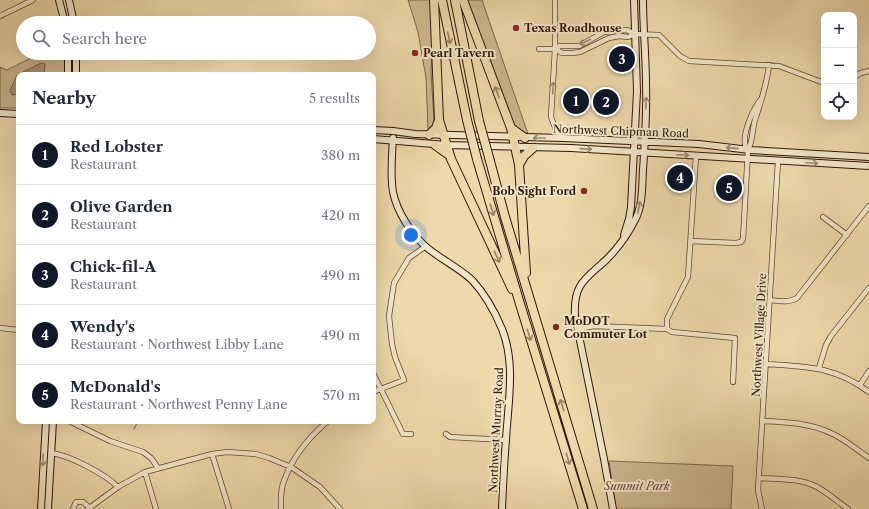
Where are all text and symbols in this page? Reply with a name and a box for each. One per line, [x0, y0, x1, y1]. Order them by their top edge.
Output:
map controls [821, 12, 857, 120]
button: + [821, 12, 857, 48]
search box [16, 16, 376, 60]
place label: Texas Roadhouse [524, 21, 622, 35]
marker: Texas Roadhouse [511, 23, 521, 33]
icon: search [30, 27, 52, 49]
text: Search here [62, 29, 147, 48]
one-way arrow [446, 31, 454, 44]
one-way arrow [580, 39, 592, 47]
pin: 3 [609, 44, 635, 74]
place label: Pearl Tavern [423, 46, 495, 60]
marker: Pearl Tavern [410, 48, 420, 58]
button: − [821, 48, 857, 84]
one-way arrow [549, 82, 556, 95]
button: locate [821, 84, 857, 120]
one-way arrow [493, 86, 501, 98]
pin: 1 [563, 86, 589, 116]
pin: 2 [593, 87, 619, 117]
text: Nearby [32, 88, 96, 108]
text: 5 results [309, 90, 360, 106]
one-way arrow [642, 97, 649, 110]
street label: Northwest Chipman Road [553, 122, 689, 140]
one-way arrow [533, 134, 546, 142]
text: Red Lobster [70, 137, 163, 156]
one-way arrow [726, 144, 739, 152]
one-way arrow [579, 146, 592, 153]
text: 1 [42, 147, 48, 163]
text: 380 m [321, 147, 360, 163]
one-way arrow [676, 152, 689, 159]
text: Restaurant [70, 156, 137, 172]
one-way arrow [805, 160, 818, 167]
pin: 4 [667, 163, 693, 193]
pin: 5 [716, 173, 742, 203]
place label: Bob Sight Ford [492, 184, 577, 198]
marker: Bob Sight Ford [579, 186, 589, 196]
text: Olive Garden [70, 197, 173, 216]
one-way arrow [636, 201, 644, 214]
one-way arrow [489, 203, 496, 216]
text: 2 [41, 207, 49, 223]
text: 420 m [321, 207, 360, 223]
text: Restaurant [70, 216, 137, 232]
your location [401, 225, 421, 245]
one-way arrow [494, 251, 501, 263]
text: Chick-fil-A [70, 257, 156, 276]
text: 3 [41, 267, 49, 283]
text: 490 m [321, 267, 360, 283]
street label: Northwest Village Drive [749, 273, 769, 397]
text: Restaurant [70, 276, 137, 292]
place label: MoDOT Commuter Lot [564, 314, 648, 341]
text: Wendy's [70, 317, 135, 336]
marker: MoDOT Commuter Lot [551, 322, 561, 332]
text: 4 [41, 327, 49, 343]
text: 490 m [321, 327, 360, 343]
one-way arrow [526, 328, 533, 341]
text: Restaurant · Northwest Libby Lane [70, 336, 284, 352]
street label: Northwest Murray Road [486, 367, 506, 493]
text: McDonald's [70, 377, 161, 396]
text: 5 [41, 387, 49, 403]
text: 570 m [323, 387, 360, 403]
text: Restaurant · Northwest Penny Lane [70, 396, 288, 412]
one-way arrow [558, 398, 565, 411]
one-way arrow [565, 452, 572, 465]
one-way arrow [40, 453, 47, 466]
park label: Summit Park [603, 479, 670, 493]

